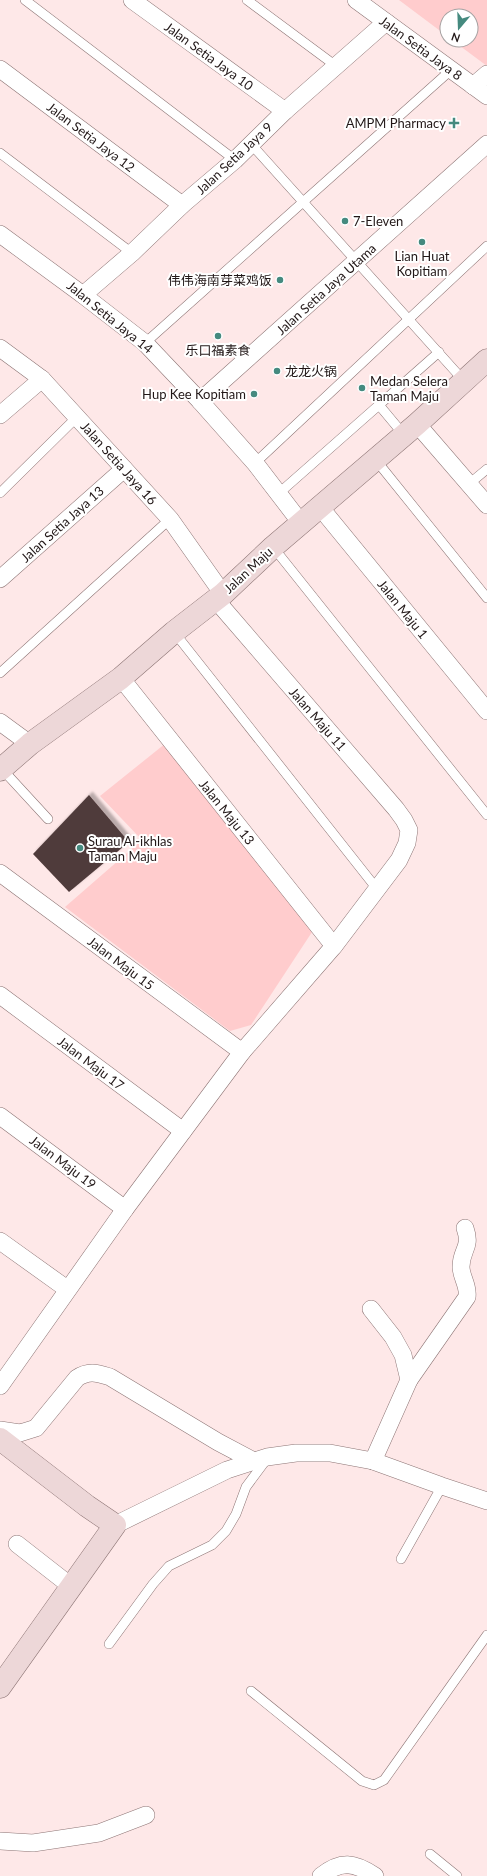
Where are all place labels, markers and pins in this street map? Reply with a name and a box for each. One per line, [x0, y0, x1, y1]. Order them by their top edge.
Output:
place label: AMPM Pharmacy [346, 115, 446, 131]
marker: AMPM Pharmacy [449, 118, 459, 128]
place label: 7-Eleven [353, 213, 403, 229]
marker: 7-Eleven [340, 216, 350, 226]
marker: Lian Huat Kopitiam [417, 237, 427, 247]
place label: Lian Huat Kopitiam [395, 248, 450, 279]
place label: 伟伟海南芽菜鸡饭 [168, 272, 272, 288]
marker: 伟伟海南芽菜鸡饭 [275, 275, 285, 285]
marker: 乐口福素食 [213, 331, 223, 341]
place label: 乐口福素食 [185, 342, 251, 358]
place label: 龙龙火锅 [285, 363, 337, 379]
marker: 龙龙火锅 [272, 366, 282, 376]
place label: Medan Selera Taman Maju [370, 373, 448, 404]
marker: Medan Selera Taman Maju [357, 383, 367, 393]
place label: Hup Kee Kopitiam [142, 386, 246, 402]
marker: Hup Kee Kopitiam [249, 389, 259, 399]
place label: Surau Al-ikhlas Taman Maju [88, 833, 173, 864]
marker: Surau Al-ikhlas Taman Maju [75, 843, 85, 853]

